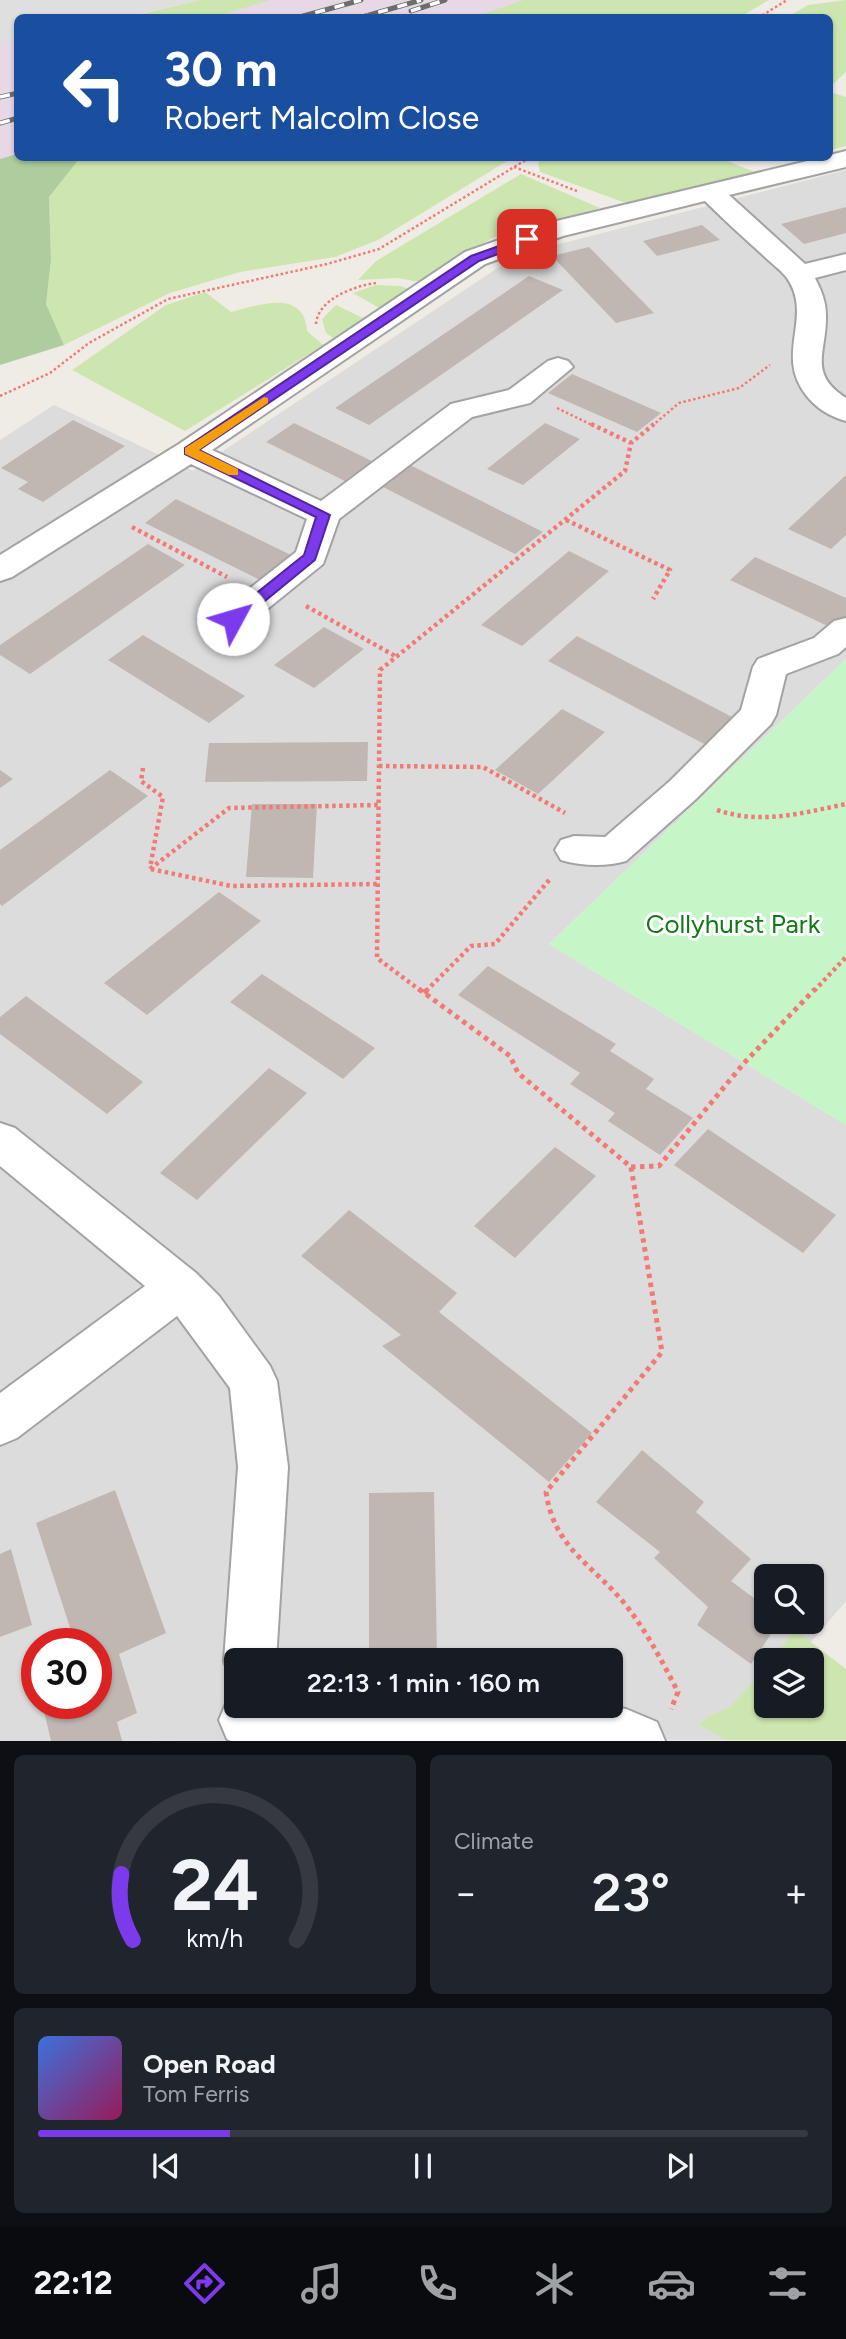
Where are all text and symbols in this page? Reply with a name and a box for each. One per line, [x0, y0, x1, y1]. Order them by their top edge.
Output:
text: 30 m [164, 39, 277, 98]
icon: left [49, 42, 140, 133]
text: Robert Malcolm Close [164, 99, 479, 137]
pin [497, 209, 557, 269]
icon: arrive [508, 220, 546, 258]
position arrow [196, 582, 270, 656]
park label: Collyhurst Park [646, 908, 821, 940]
map controls [754, 1564, 824, 1718]
button: search [754, 1564, 824, 1634]
speed limit sign: 30 [21, 1628, 112, 1719]
button: layers [754, 1648, 824, 1718]
text: 22:13 · 1 min · 160 m [307, 1667, 540, 1699]
text: Climate [454, 1827, 533, 1855]
text: 24 [171, 1842, 259, 1929]
text: 23° [592, 1862, 670, 1924]
text: − [454, 1870, 478, 1916]
text: + [784, 1870, 808, 1916]
text: km/h [186, 1923, 244, 1953]
text: Open Road [143, 2048, 276, 2080]
text: Tom Ferris [143, 2080, 249, 2108]
icon: previous [147, 2147, 185, 2185]
icon: pause [404, 2147, 442, 2185]
icon: next [661, 2147, 699, 2185]
icon: directions [180, 2259, 229, 2308]
icon: music [297, 2259, 346, 2308]
icon: phone [413, 2259, 462, 2308]
icon: climate [530, 2259, 579, 2308]
icon: car [647, 2259, 696, 2308]
icon: filters [763, 2259, 812, 2308]
text: 22:12 [34, 2264, 113, 2302]

